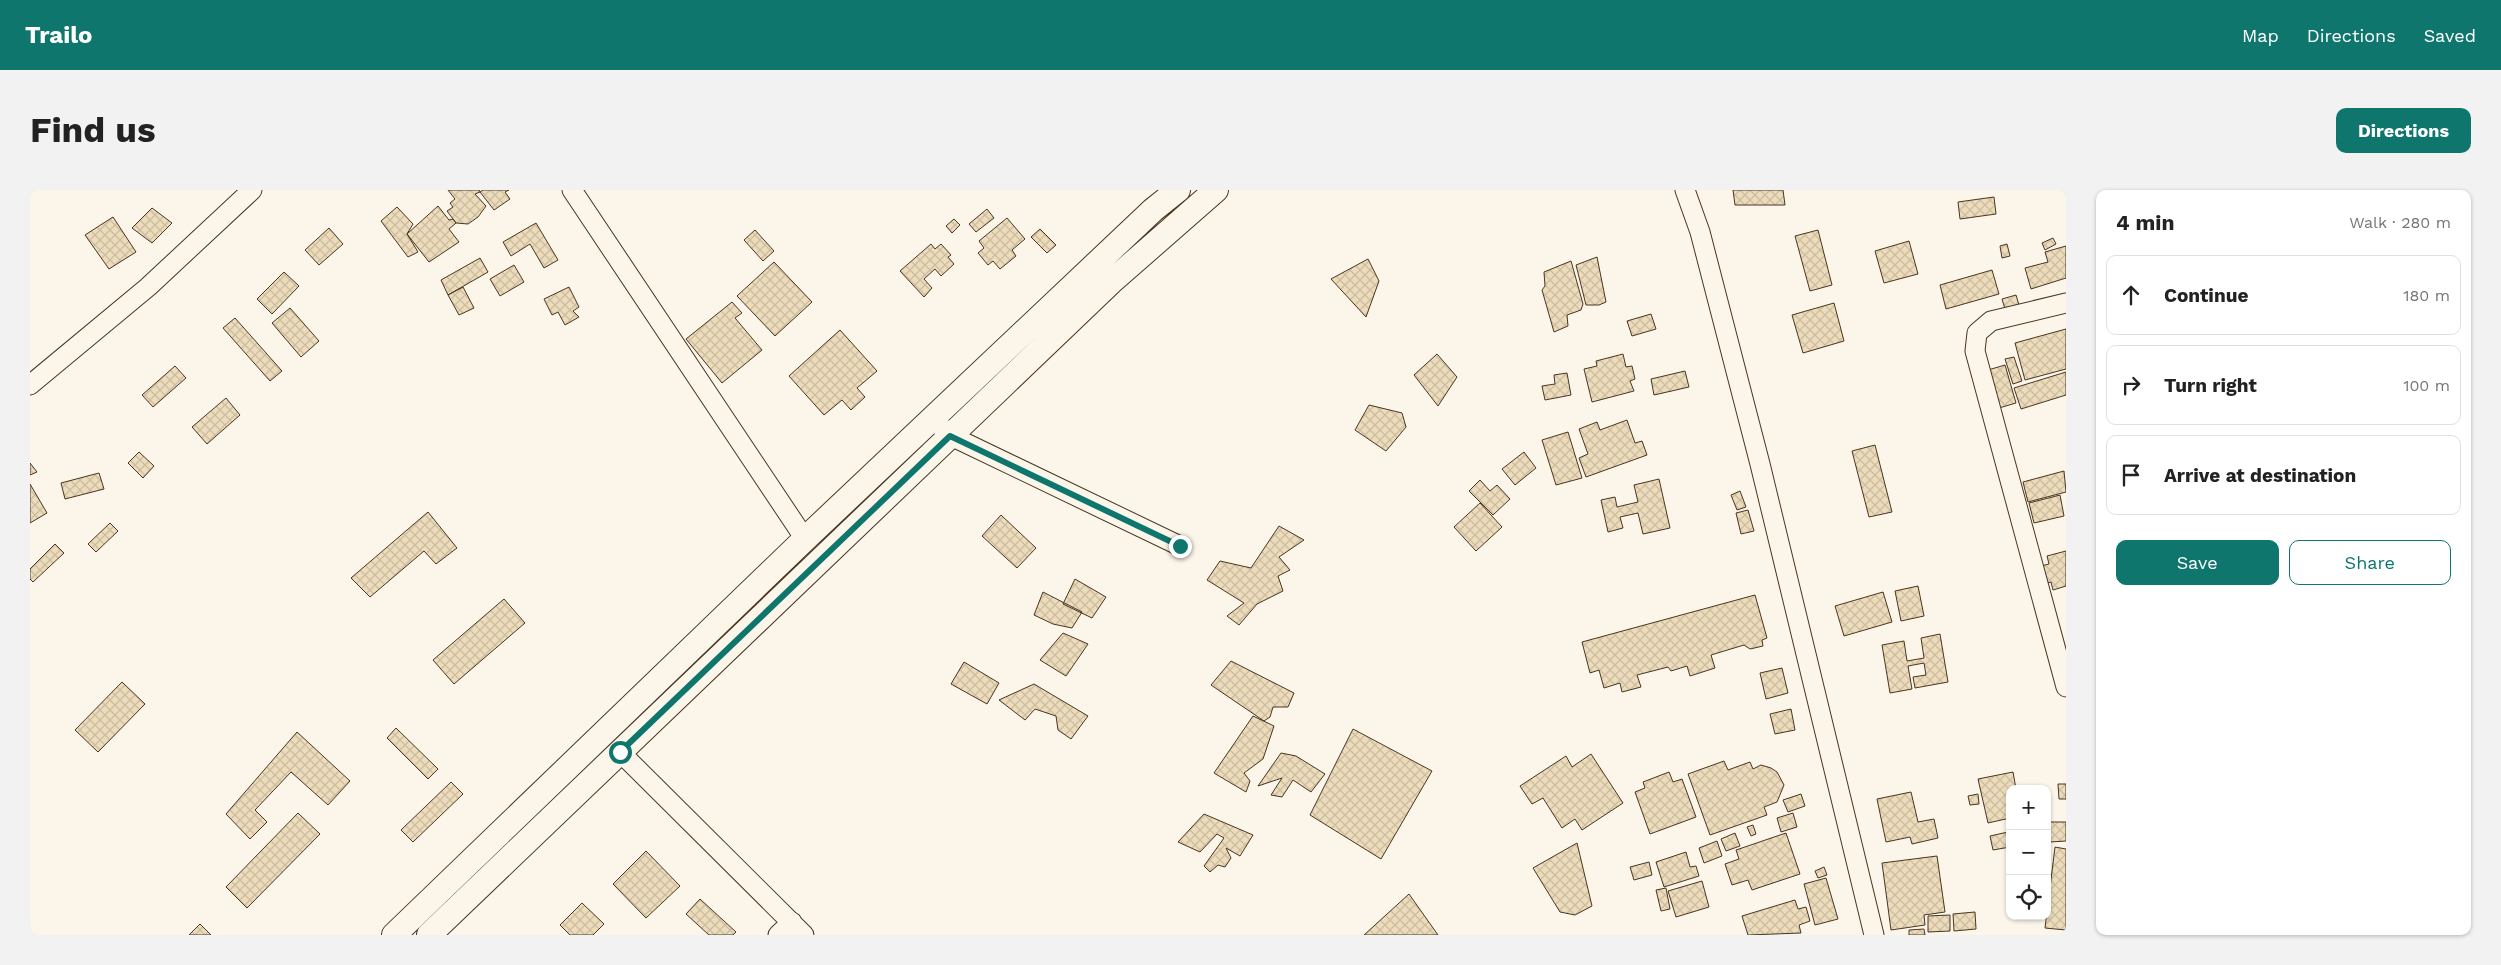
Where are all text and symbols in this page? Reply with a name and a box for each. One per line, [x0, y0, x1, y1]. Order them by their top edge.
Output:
text: Trailo [25, 21, 92, 49]
text: Map [2242, 25, 2279, 46]
text: Directions [2307, 25, 2396, 46]
text: Saved [2424, 25, 2476, 46]
button: Directions [2336, 108, 2471, 153]
text: Find us [30, 109, 156, 151]
text: 4 min [2116, 210, 2174, 235]
text: Walk · 280 m [2349, 213, 2451, 232]
icon: ahead [2117, 281, 2145, 309]
text: Continue [2164, 284, 2248, 307]
text: 180 m [2403, 286, 2450, 305]
icon: right [2117, 371, 2145, 399]
text: Turn right [2164, 374, 2257, 397]
text: 100 m [2403, 376, 2450, 395]
icon: arrive [2117, 461, 2145, 489]
text: Arrive at destination [2164, 464, 2356, 487]
route end [1169, 535, 1192, 558]
button: Save [2116, 540, 2279, 585]
button: Share [2289, 540, 2451, 585]
route start [609, 741, 632, 764]
map controls [2006, 785, 2051, 920]
button: + [2006, 785, 2051, 830]
button: − [2006, 830, 2051, 875]
button: locate [2006, 875, 2051, 920]

